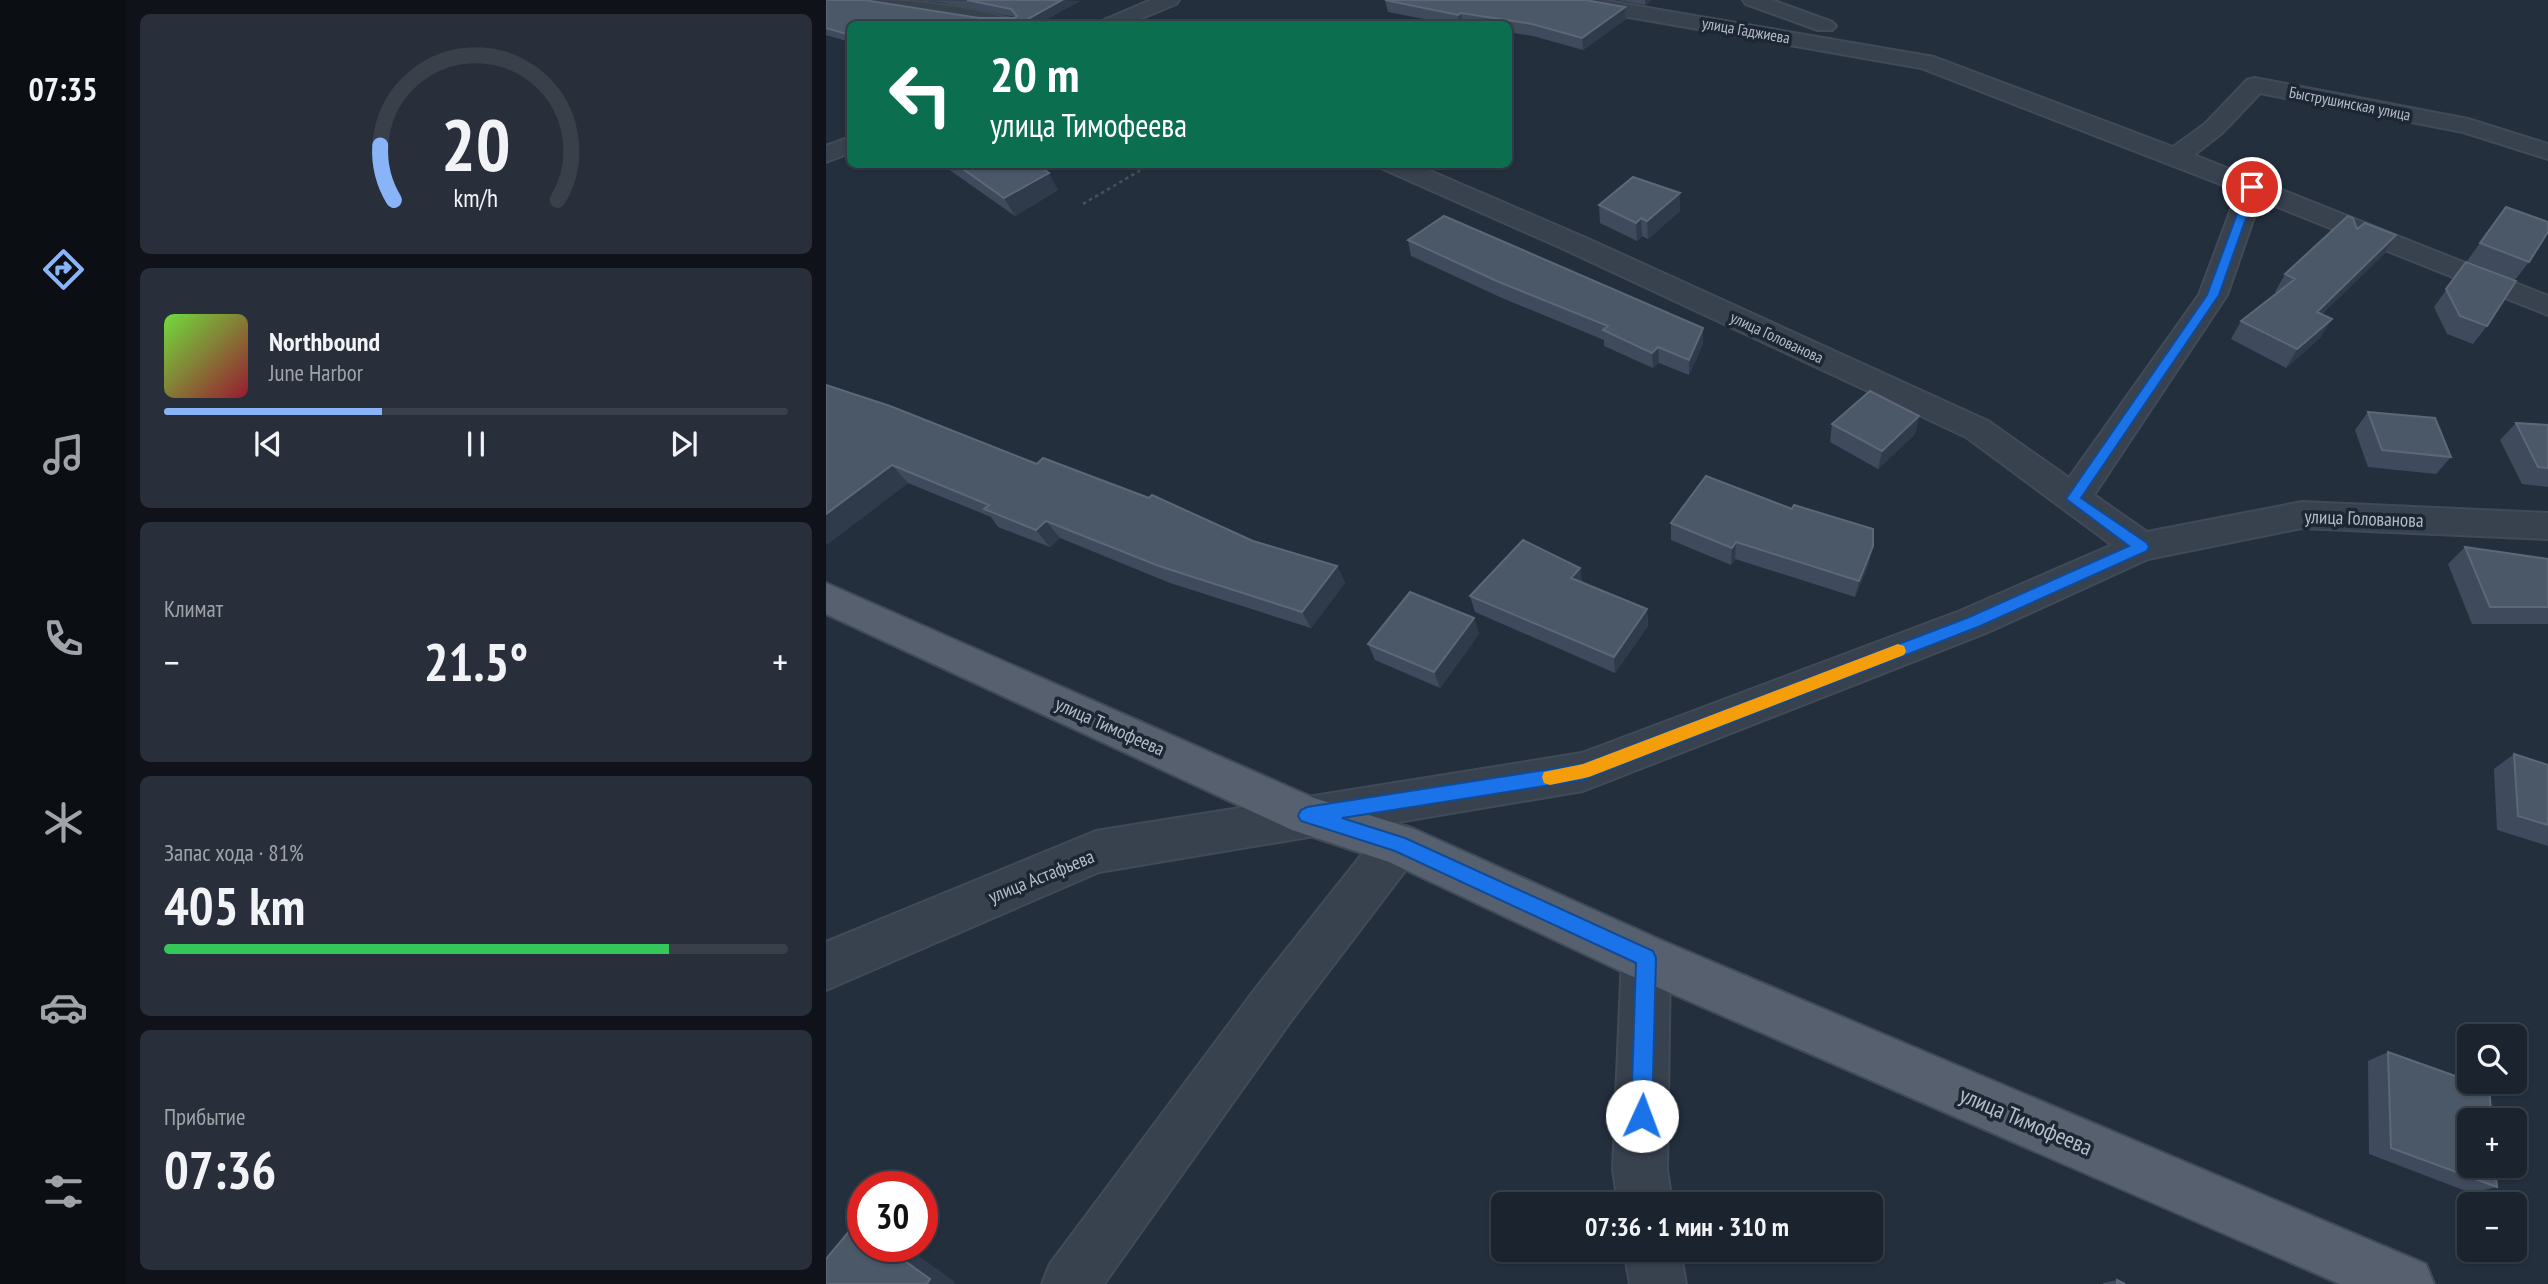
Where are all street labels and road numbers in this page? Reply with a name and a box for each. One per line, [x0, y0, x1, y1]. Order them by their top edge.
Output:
street label: улица Гаджиева [1700, 12, 1792, 48]
street label: Быструшинская улица [2288, 81, 2412, 125]
street label: улица Голованова [1727, 307, 1827, 367]
street label: улица Голованова [2304, 504, 2424, 532]
street label: улица Тимофеева [1052, 691, 1168, 761]
street label: улица Астафьева [985, 844, 1097, 908]
street label: улица Тимофеева [1955, 1080, 2097, 1162]

